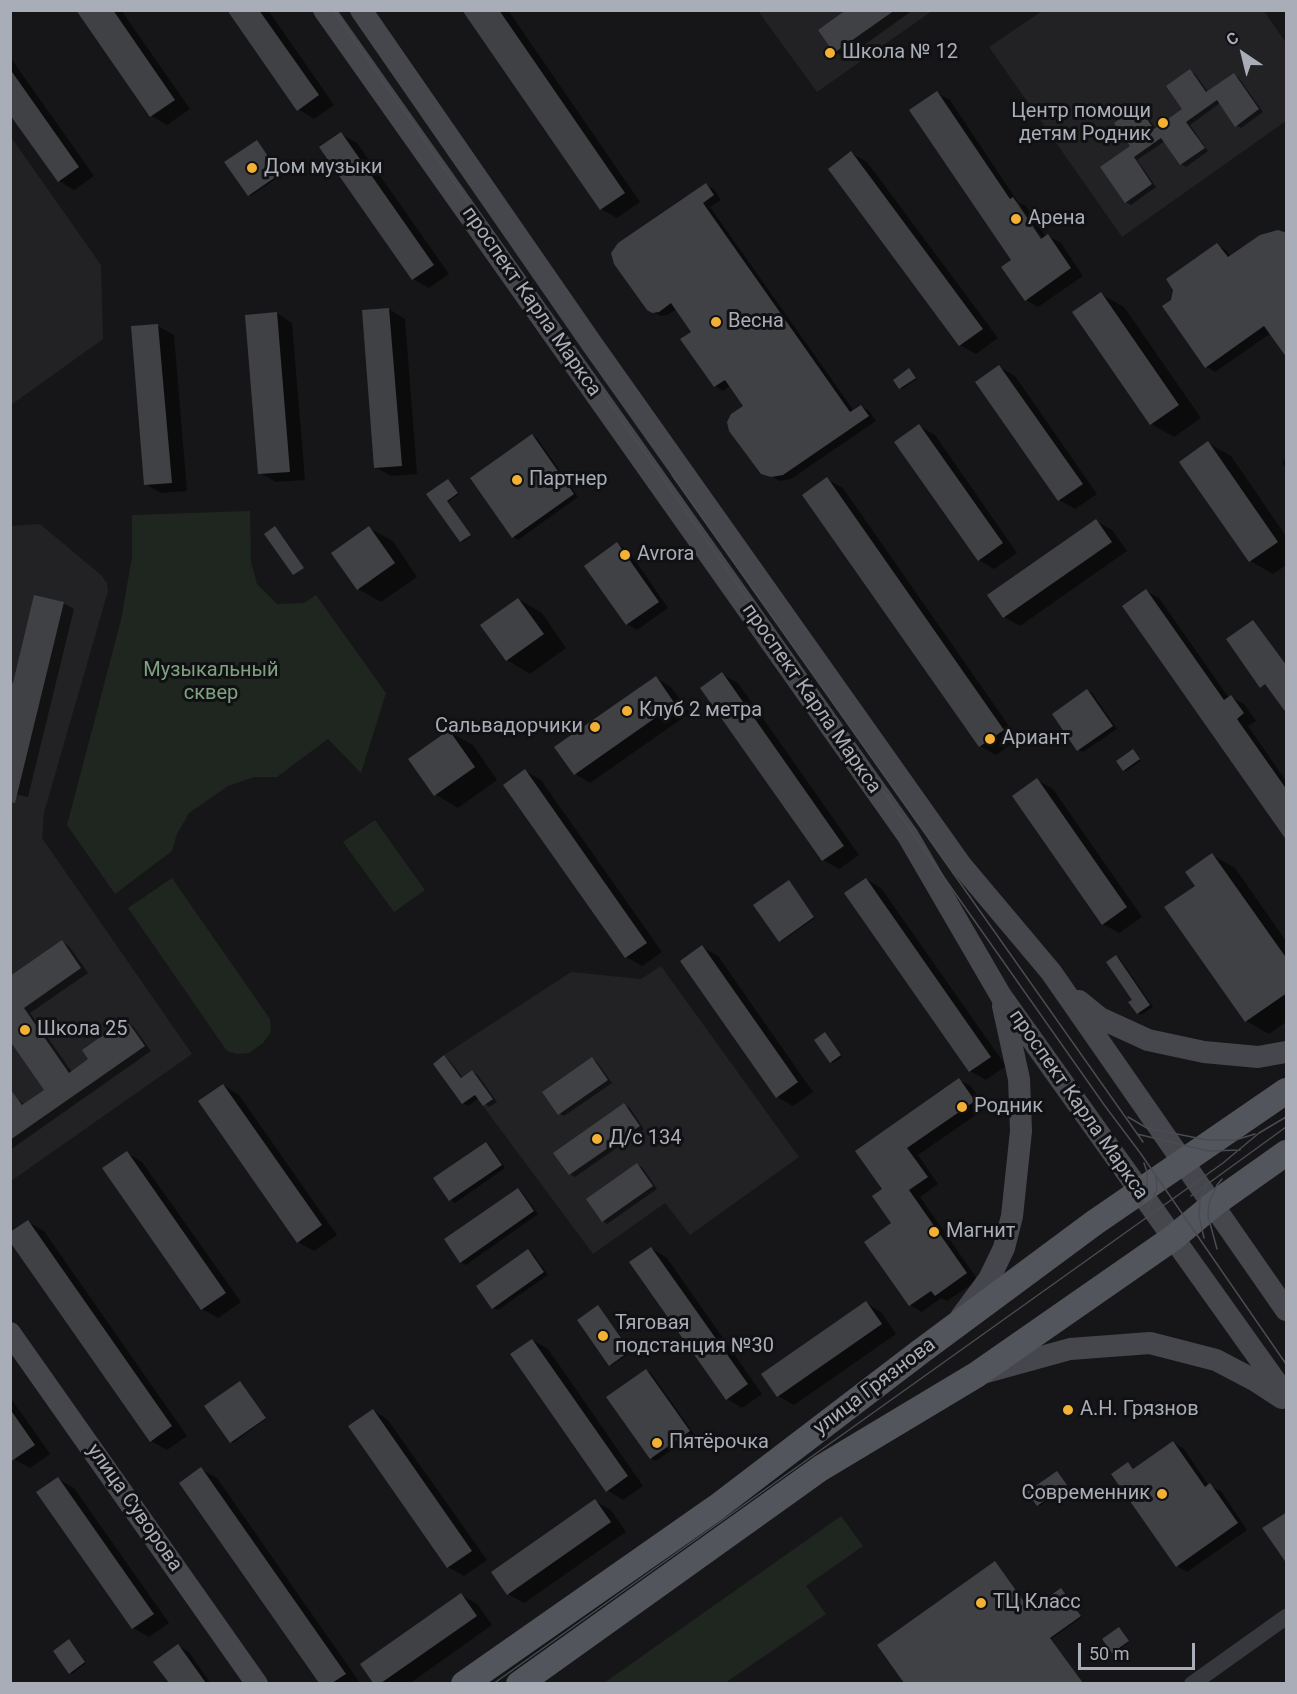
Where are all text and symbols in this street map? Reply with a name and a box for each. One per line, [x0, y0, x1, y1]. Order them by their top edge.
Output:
north arrow [1213, 24, 1273, 84]
text: С [1223, 28, 1242, 50]
place label: Школа № 12 [842, 41, 958, 65]
marker: Школа № 12 [823, 46, 837, 60]
place label: Центр помощи детям Родник [1011, 100, 1151, 147]
marker: Центр помощи детям Родник [1156, 116, 1170, 130]
place label: Дом музыки [264, 156, 383, 180]
marker: Дом музыки [245, 161, 259, 175]
street label: проспект Карла Маркса [456, 203, 606, 401]
place label: Арена [1028, 207, 1085, 231]
marker: Арена [1009, 212, 1023, 226]
place label: Весна [728, 310, 784, 334]
marker: Весна [709, 315, 723, 329]
place label: Партнер [529, 468, 608, 492]
marker: Партнер [510, 473, 524, 487]
place label: Avrora [637, 543, 694, 567]
marker: Avrora [618, 548, 632, 562]
street label: проспект Карла Маркса [736, 600, 886, 798]
park label: Музыкальный сквер [143, 659, 279, 706]
place label: Клуб 2 метра [639, 699, 762, 723]
marker: Клуб 2 метра [620, 704, 634, 718]
place label: Сальвадорчики [435, 715, 583, 739]
marker: Сальвадорчики [588, 720, 602, 734]
place label: Ариант [1002, 727, 1070, 751]
marker: Ариант [983, 732, 997, 746]
street label: проспект Карла Маркса [1003, 1006, 1153, 1204]
place label: Школа 25 [37, 1018, 128, 1042]
marker: Школа 25 [18, 1023, 32, 1037]
place label: Родник [974, 1095, 1043, 1119]
marker: Родник [955, 1100, 969, 1114]
place label: Д/с 134 [609, 1127, 681, 1151]
marker: Д/с 134 [590, 1132, 604, 1146]
place label: Магнит [946, 1220, 1015, 1244]
marker: Магнит [927, 1225, 941, 1239]
place label: Тяговая подстанция №30 [615, 1312, 774, 1359]
marker: Тяговая подстанция №30 [596, 1329, 610, 1343]
street label: улица Грязнова [809, 1333, 941, 1441]
place label: А.Н. Грязнов [1080, 1398, 1199, 1422]
marker: А.Н. Грязнов [1061, 1403, 1075, 1417]
place label: Пятёрочка [669, 1431, 769, 1455]
marker: Пятёрочка [650, 1436, 664, 1450]
street label: улица Суворова [81, 1440, 187, 1576]
place label: Современник [1021, 1482, 1150, 1506]
marker: Современник [1155, 1487, 1169, 1501]
place label: ТЦ Класс [993, 1591, 1081, 1615]
marker: ТЦ Класс [974, 1596, 988, 1610]
scale bar [1081, 1631, 1198, 1669]
text: 50 m [1089, 1643, 1129, 1664]

